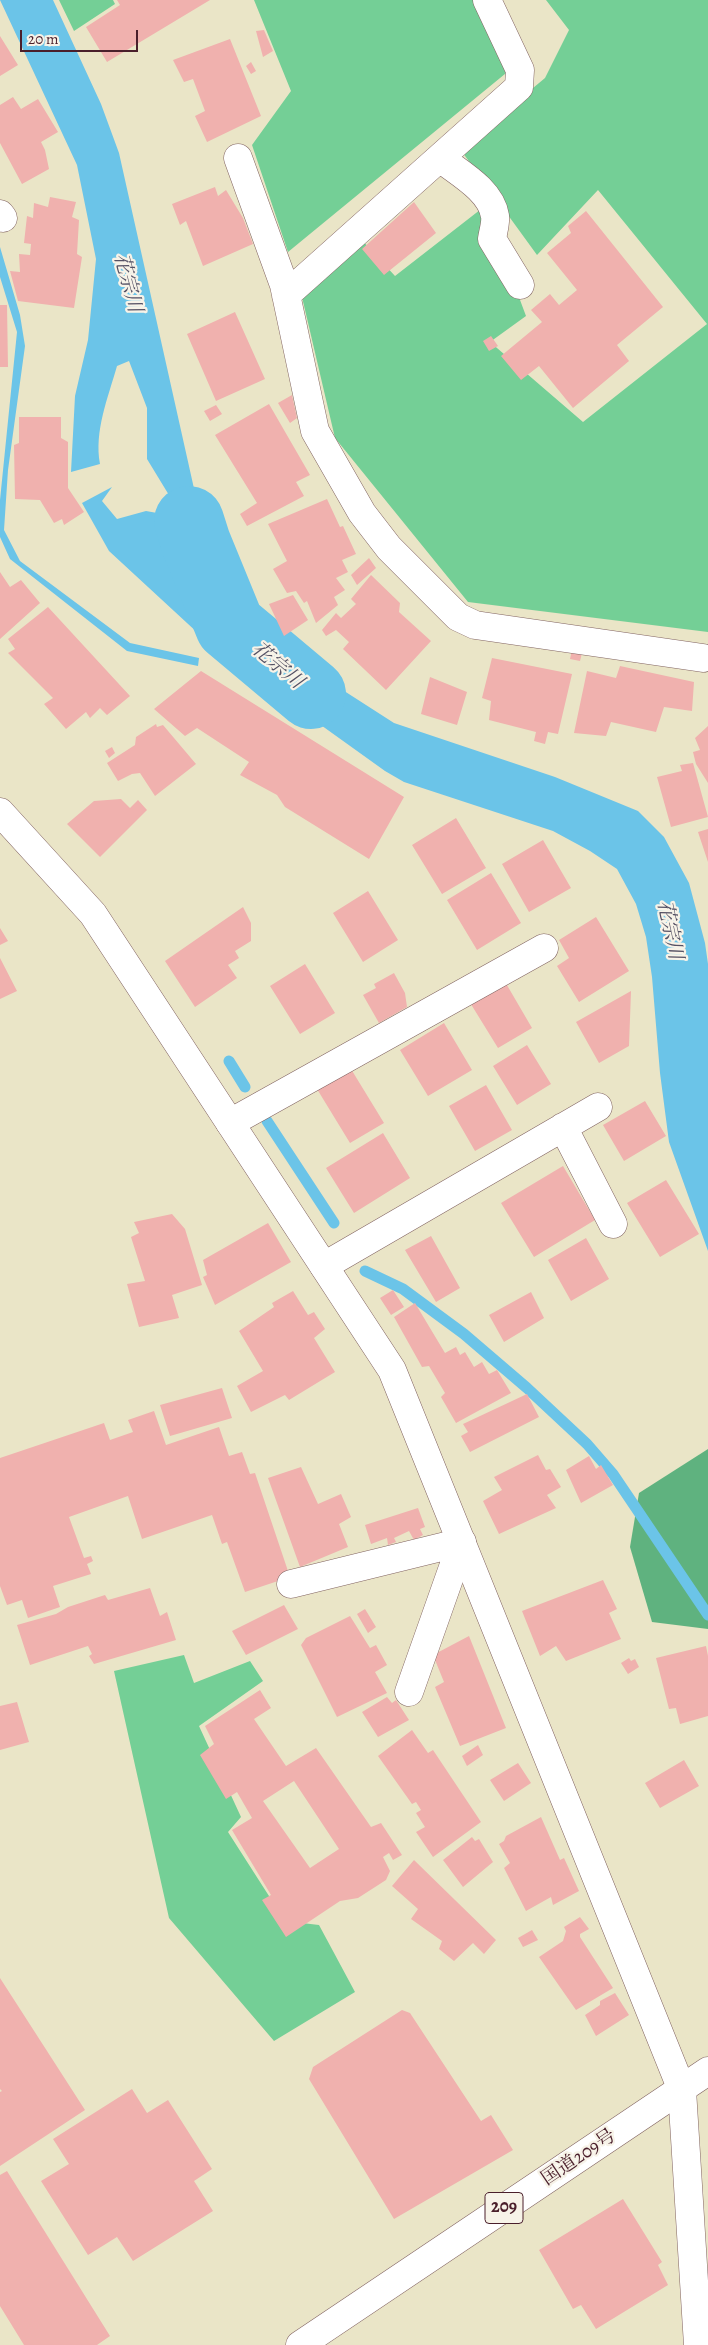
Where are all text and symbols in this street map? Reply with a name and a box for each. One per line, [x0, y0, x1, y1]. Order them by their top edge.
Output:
scale bar [22, 20, 140, 52]
text: 20 m [28, 29, 59, 49]
water label: 花宗川 [108, 251, 146, 315]
water label: 花宗川 [246, 638, 308, 694]
water label: 花宗川 [651, 898, 687, 962]
street label: 国道209号 [537, 2125, 621, 2191]
road number: 209 [485, 2192, 523, 2224]

